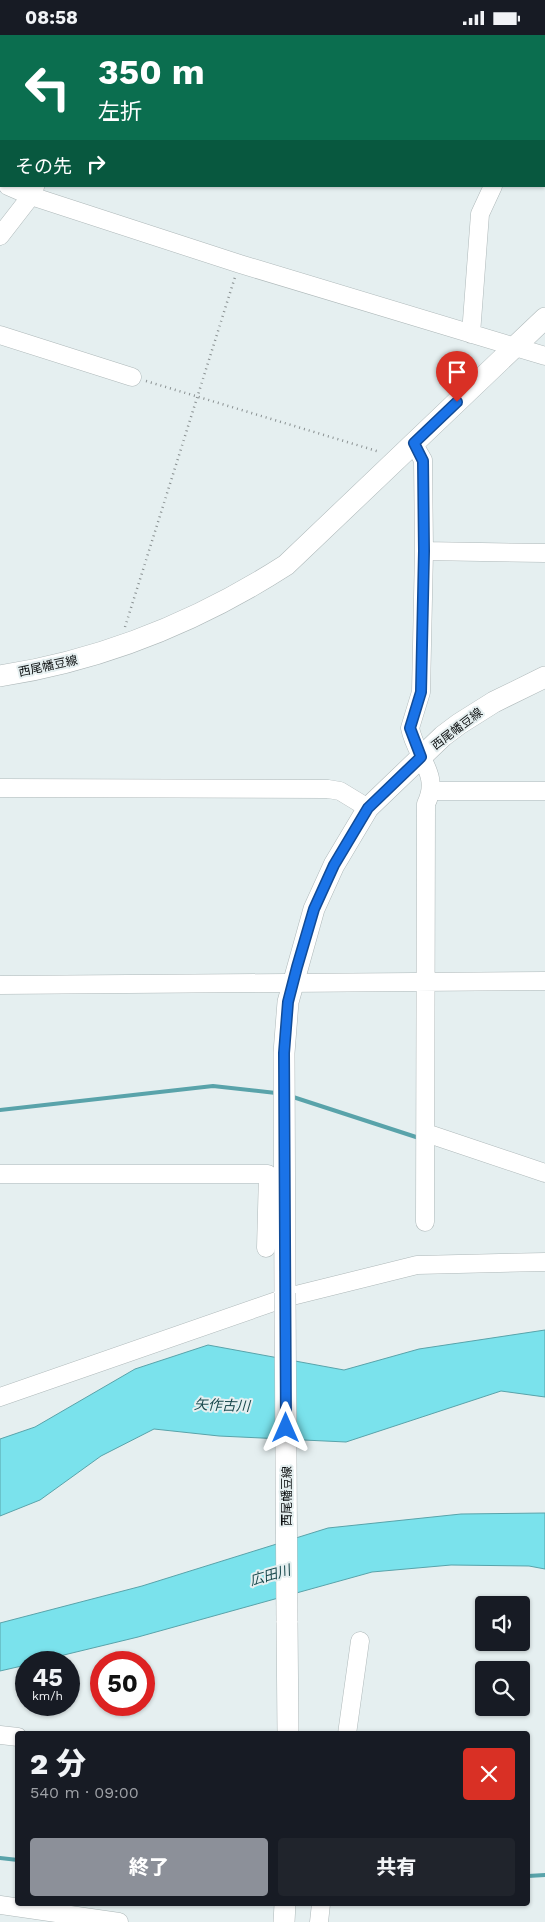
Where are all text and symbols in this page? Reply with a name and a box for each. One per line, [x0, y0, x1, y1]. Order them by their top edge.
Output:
text: 08:58 [25, 6, 78, 29]
text: 350 m [98, 51, 205, 93]
icon: left [15, 55, 80, 120]
text: 左折 [98, 99, 142, 124]
icon: right [82, 150, 110, 178]
text: その先 [15, 155, 72, 178]
pin [436, 351, 478, 402]
icon: arrive [443, 358, 471, 386]
street label: 西尾幡豆線 [17, 653, 79, 679]
street label: 西尾幡豆線 [429, 705, 485, 753]
water label: 矢作古川 [194, 1396, 252, 1414]
position arrow [259, 1401, 311, 1453]
street label: 西尾幡豆線 [280, 1466, 294, 1526]
water label: 広田川 [248, 1561, 294, 1588]
map controls [475, 1596, 530, 1716]
button: sound [475, 1596, 530, 1651]
speed limit sign: 50 [90, 1651, 155, 1716]
button: search [475, 1661, 530, 1716]
text: 45 [32, 1663, 63, 1692]
text: km/h [32, 1689, 63, 1703]
text: 2 分 [30, 1746, 86, 1781]
button: close [463, 1748, 515, 1800]
text: 540 m · 09:00 [30, 1783, 139, 1802]
button: 終了 [30, 1838, 268, 1896]
button: 共有 [278, 1838, 515, 1896]

